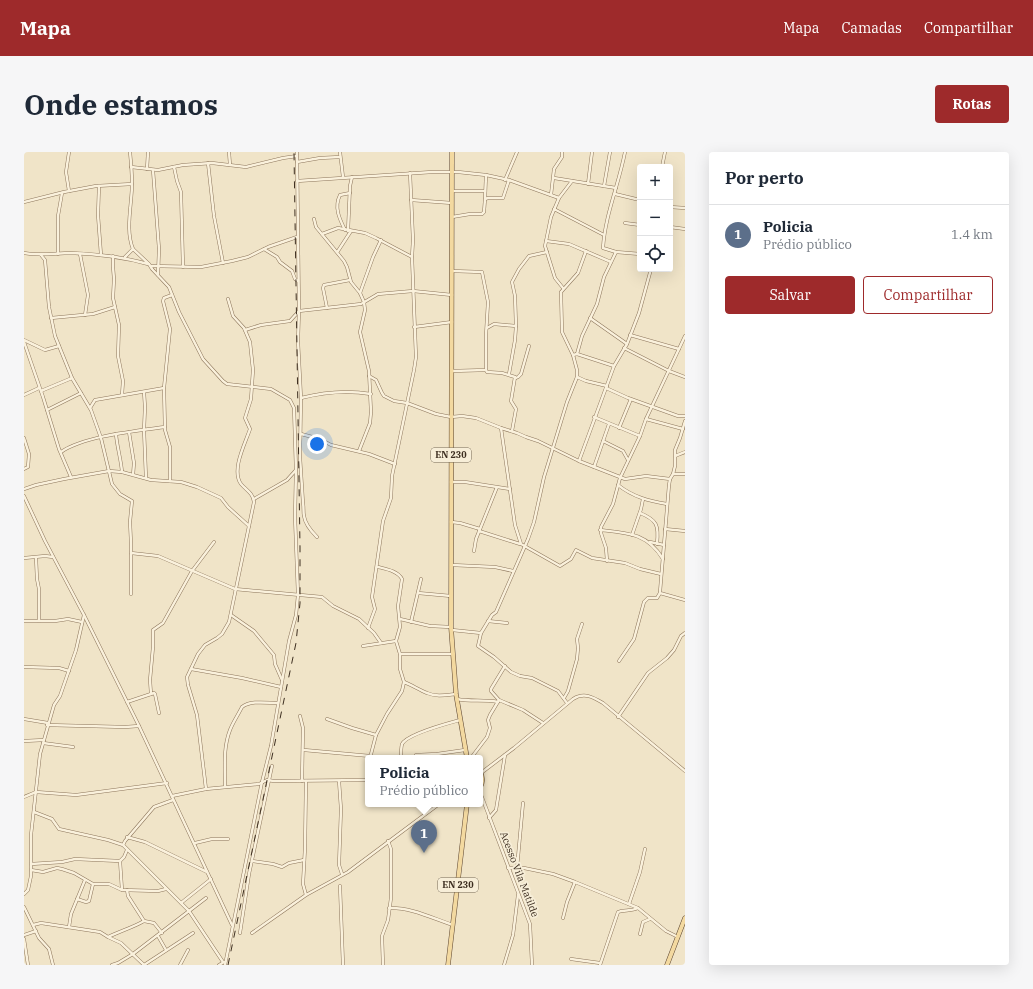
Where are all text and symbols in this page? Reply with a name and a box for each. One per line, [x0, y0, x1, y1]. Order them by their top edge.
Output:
text: Mapa [20, 16, 71, 40]
text: Mapa [783, 19, 819, 37]
text: Camadas [841, 19, 902, 37]
text: Compartilhar [924, 19, 1013, 37]
button: Rotas [935, 85, 1009, 123]
text: Onde estamos [24, 86, 218, 123]
map controls [637, 164, 673, 272]
button: + [637, 164, 673, 200]
text: Por perto [725, 167, 804, 189]
button: − [637, 200, 673, 236]
text: Policia [763, 217, 813, 236]
text: 1 [734, 226, 742, 243]
text: 1.4 km [951, 226, 993, 243]
button: locate [637, 236, 673, 272]
text: Prédio público [763, 236, 852, 253]
button: Salvar [725, 276, 855, 314]
button: Compartilhar [863, 276, 993, 314]
your location [307, 434, 327, 454]
road number: EN 230 [431, 448, 471, 462]
popup [365, 755, 483, 807]
text: Policia [380, 763, 430, 782]
text: Prédio público [380, 782, 468, 799]
pin: 1 [411, 820, 437, 853]
street label: Acesso Vila Matilde [497, 830, 542, 919]
road number: EN 230 [438, 878, 478, 892]

